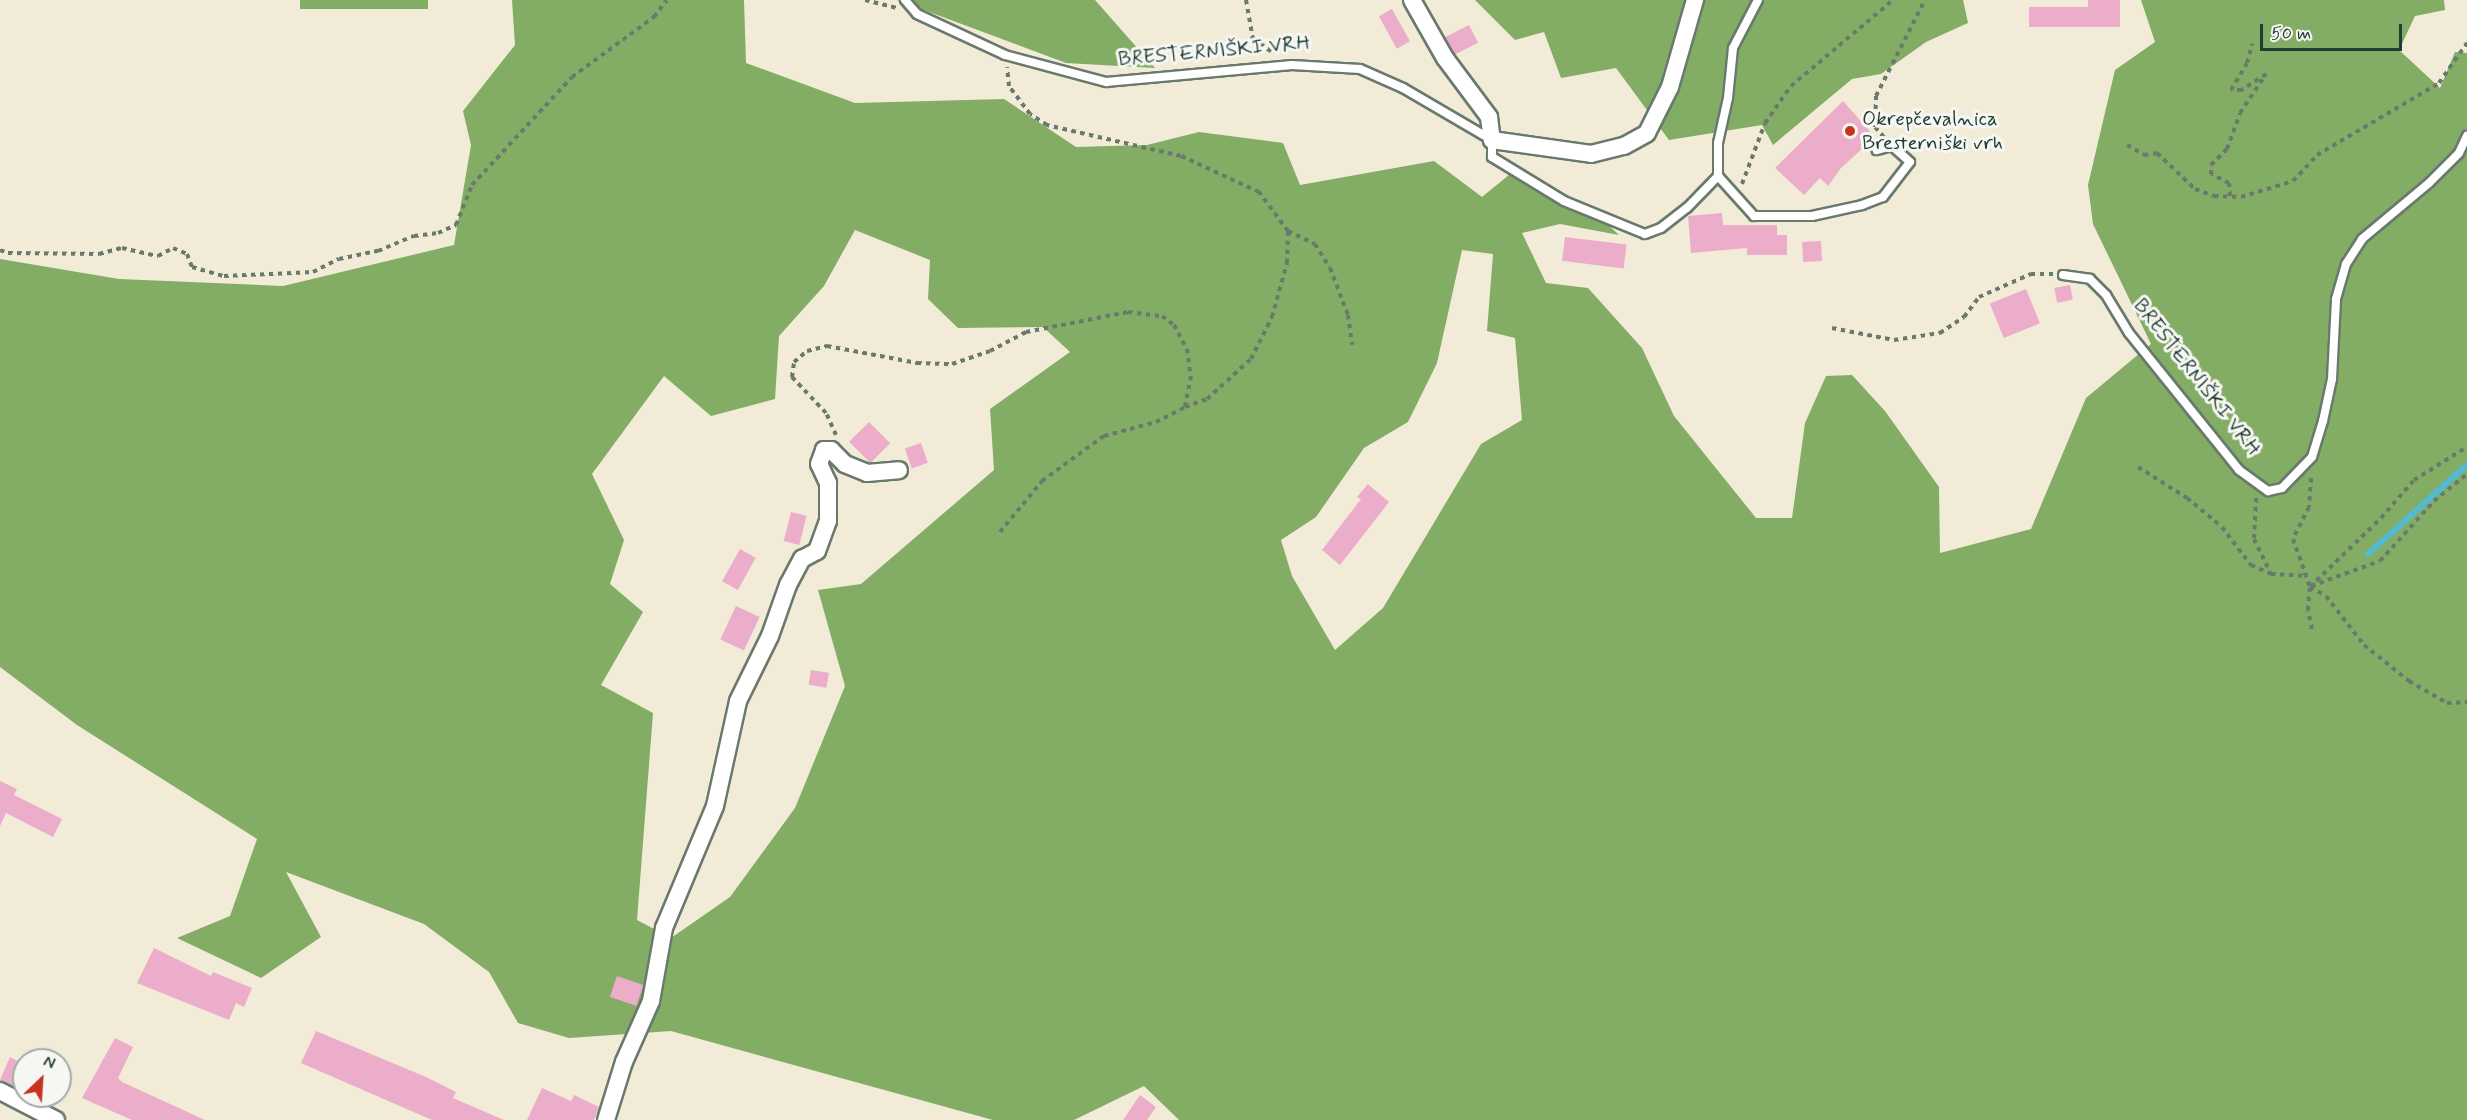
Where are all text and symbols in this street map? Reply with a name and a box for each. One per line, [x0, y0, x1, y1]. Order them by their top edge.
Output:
scale bar [2263, 12, 2406, 50]
text: 50 m [2271, 22, 2311, 46]
street label: BRESTERNIŠKI VRH [1118, 30, 1310, 72]
place label: Okrepčevalnica Bresterniški vrh [1862, 106, 2001, 156]
marker: Okrepčevalnica Bresterniški vrh [1843, 124, 1857, 138]
street label: BRESTERNIŠKI VRH [2129, 294, 2265, 460]
north arrow [12, 1048, 72, 1108]
text: N [40, 1051, 58, 1075]

